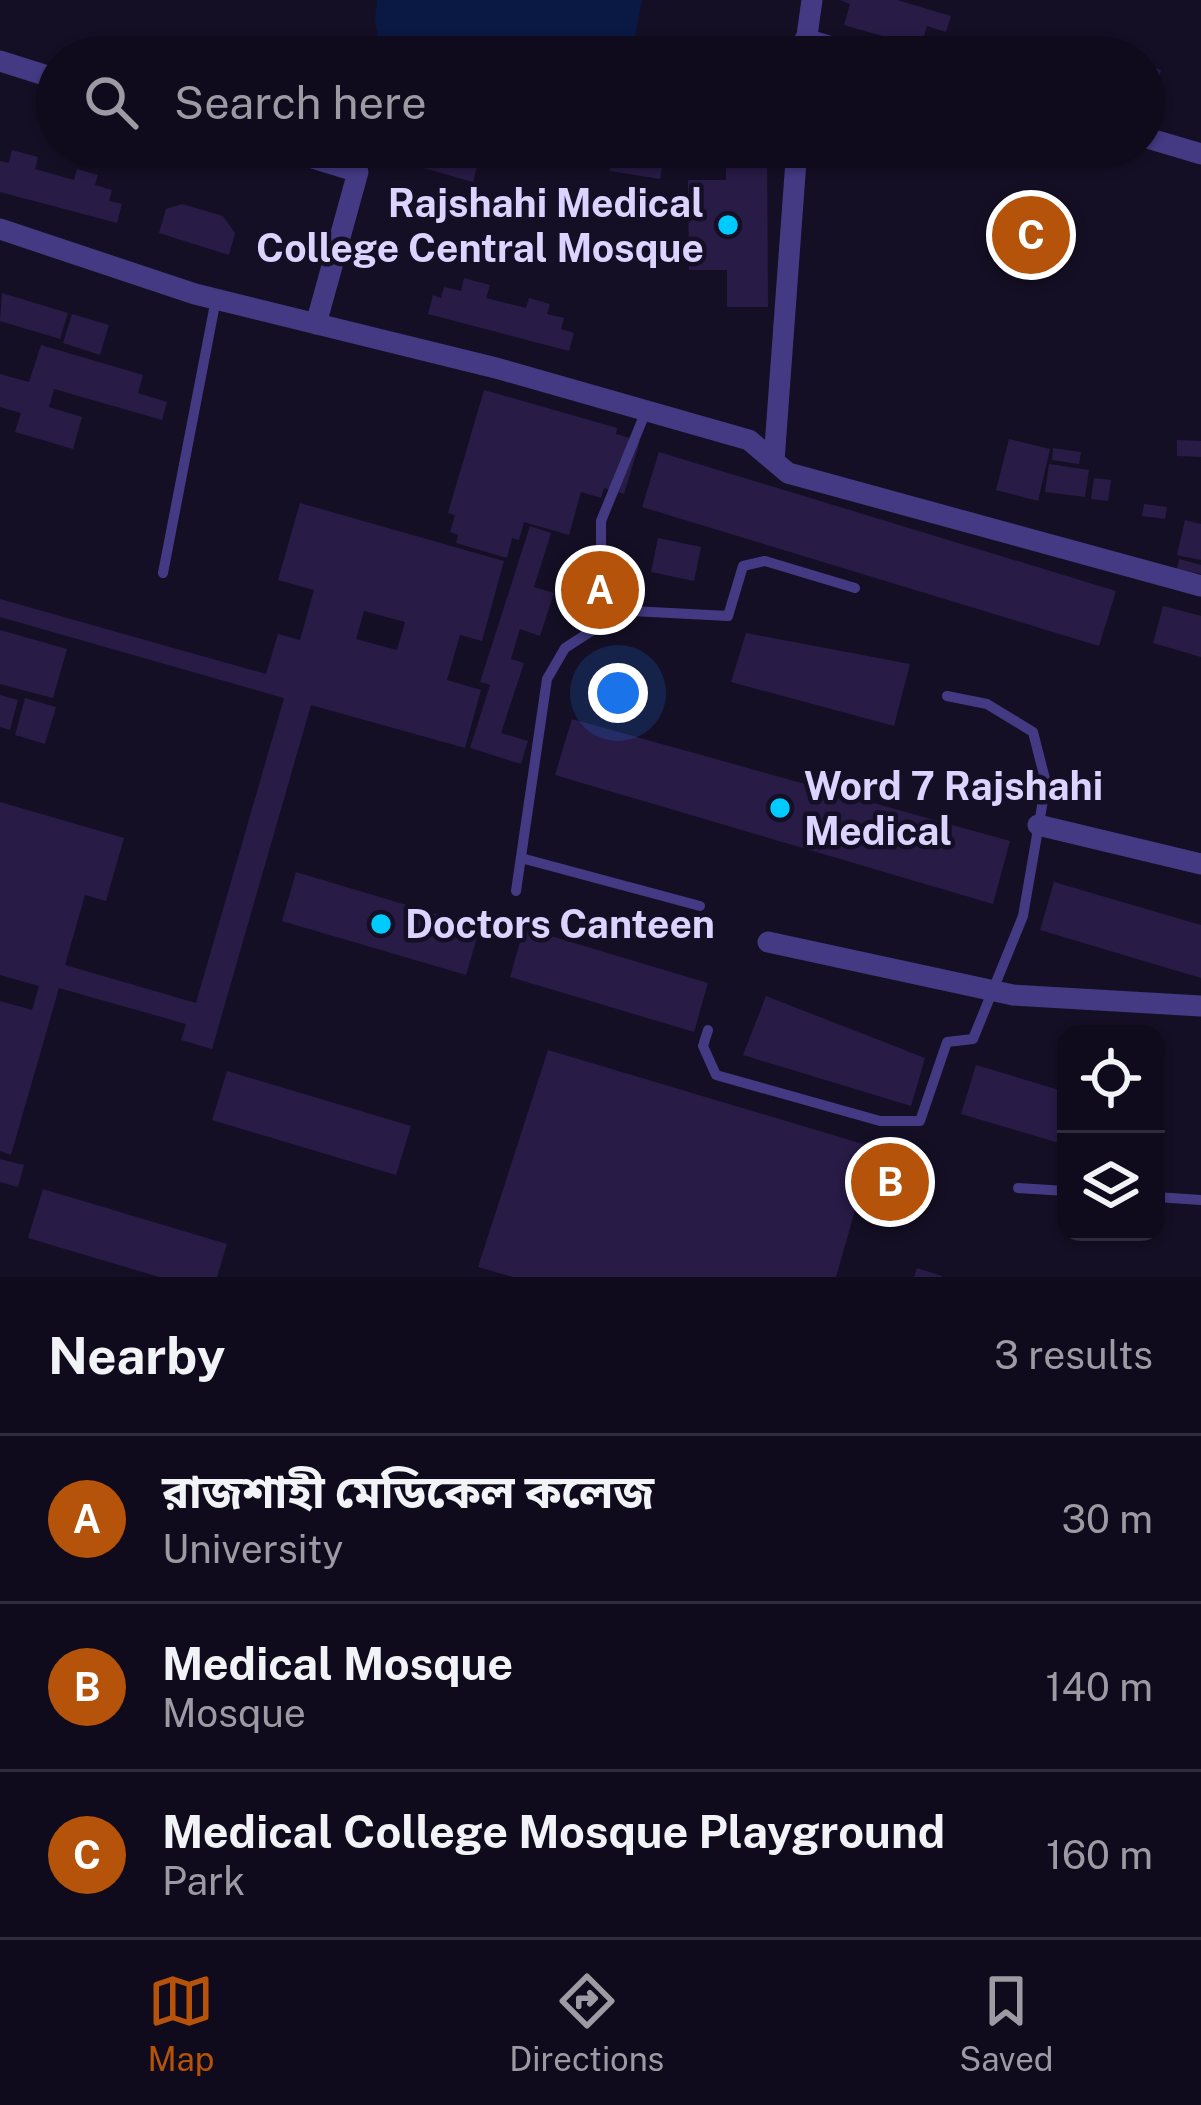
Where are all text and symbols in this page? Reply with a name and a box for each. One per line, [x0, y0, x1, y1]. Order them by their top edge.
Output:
search box [36, 36, 1165, 168]
icon: search [78, 69, 144, 135]
text: Search here [174, 76, 427, 129]
place label: Rajshahi Medical College Central Mosque [256, 180, 704, 271]
pin: C [992, 190, 1070, 280]
marker: Rajshahi Medical College Central Mosque [715, 212, 741, 238]
pin: A [561, 545, 639, 635]
your location [588, 663, 648, 723]
place label: Word 7 Rajshahi Medical [804, 763, 1103, 854]
marker: Word 7 Rajshahi Medical [767, 795, 793, 821]
place label: Doctors Canteen [405, 901, 715, 947]
marker: Doctors Canteen [368, 911, 394, 937]
map controls [1057, 1025, 1165, 1241]
button: locate [1057, 1025, 1165, 1133]
button: layers [1057, 1133, 1165, 1241]
pin: B [851, 1137, 929, 1227]
text: Nearby [48, 1326, 225, 1385]
text: 3 results [994, 1332, 1153, 1378]
text: রাজশাহী মেডিকেল কলেজ [162, 1465, 654, 1518]
text: A [73, 1496, 101, 1542]
text: 30 m [1062, 1496, 1153, 1542]
text: University [162, 1526, 343, 1572]
text: Medical Mosque [162, 1637, 513, 1690]
text: B [74, 1664, 100, 1710]
text: 140 m [1046, 1664, 1153, 1710]
text: Mosque [162, 1690, 306, 1736]
text: Medical College Mosque Playground [162, 1805, 945, 1858]
text: C [73, 1832, 101, 1878]
text: 160 m [1046, 1832, 1153, 1878]
text: Park [162, 1858, 245, 1904]
tab: Map [147, 1968, 214, 2078]
tab: Directions [509, 1968, 664, 2078]
tab: Saved [959, 1968, 1054, 2078]

